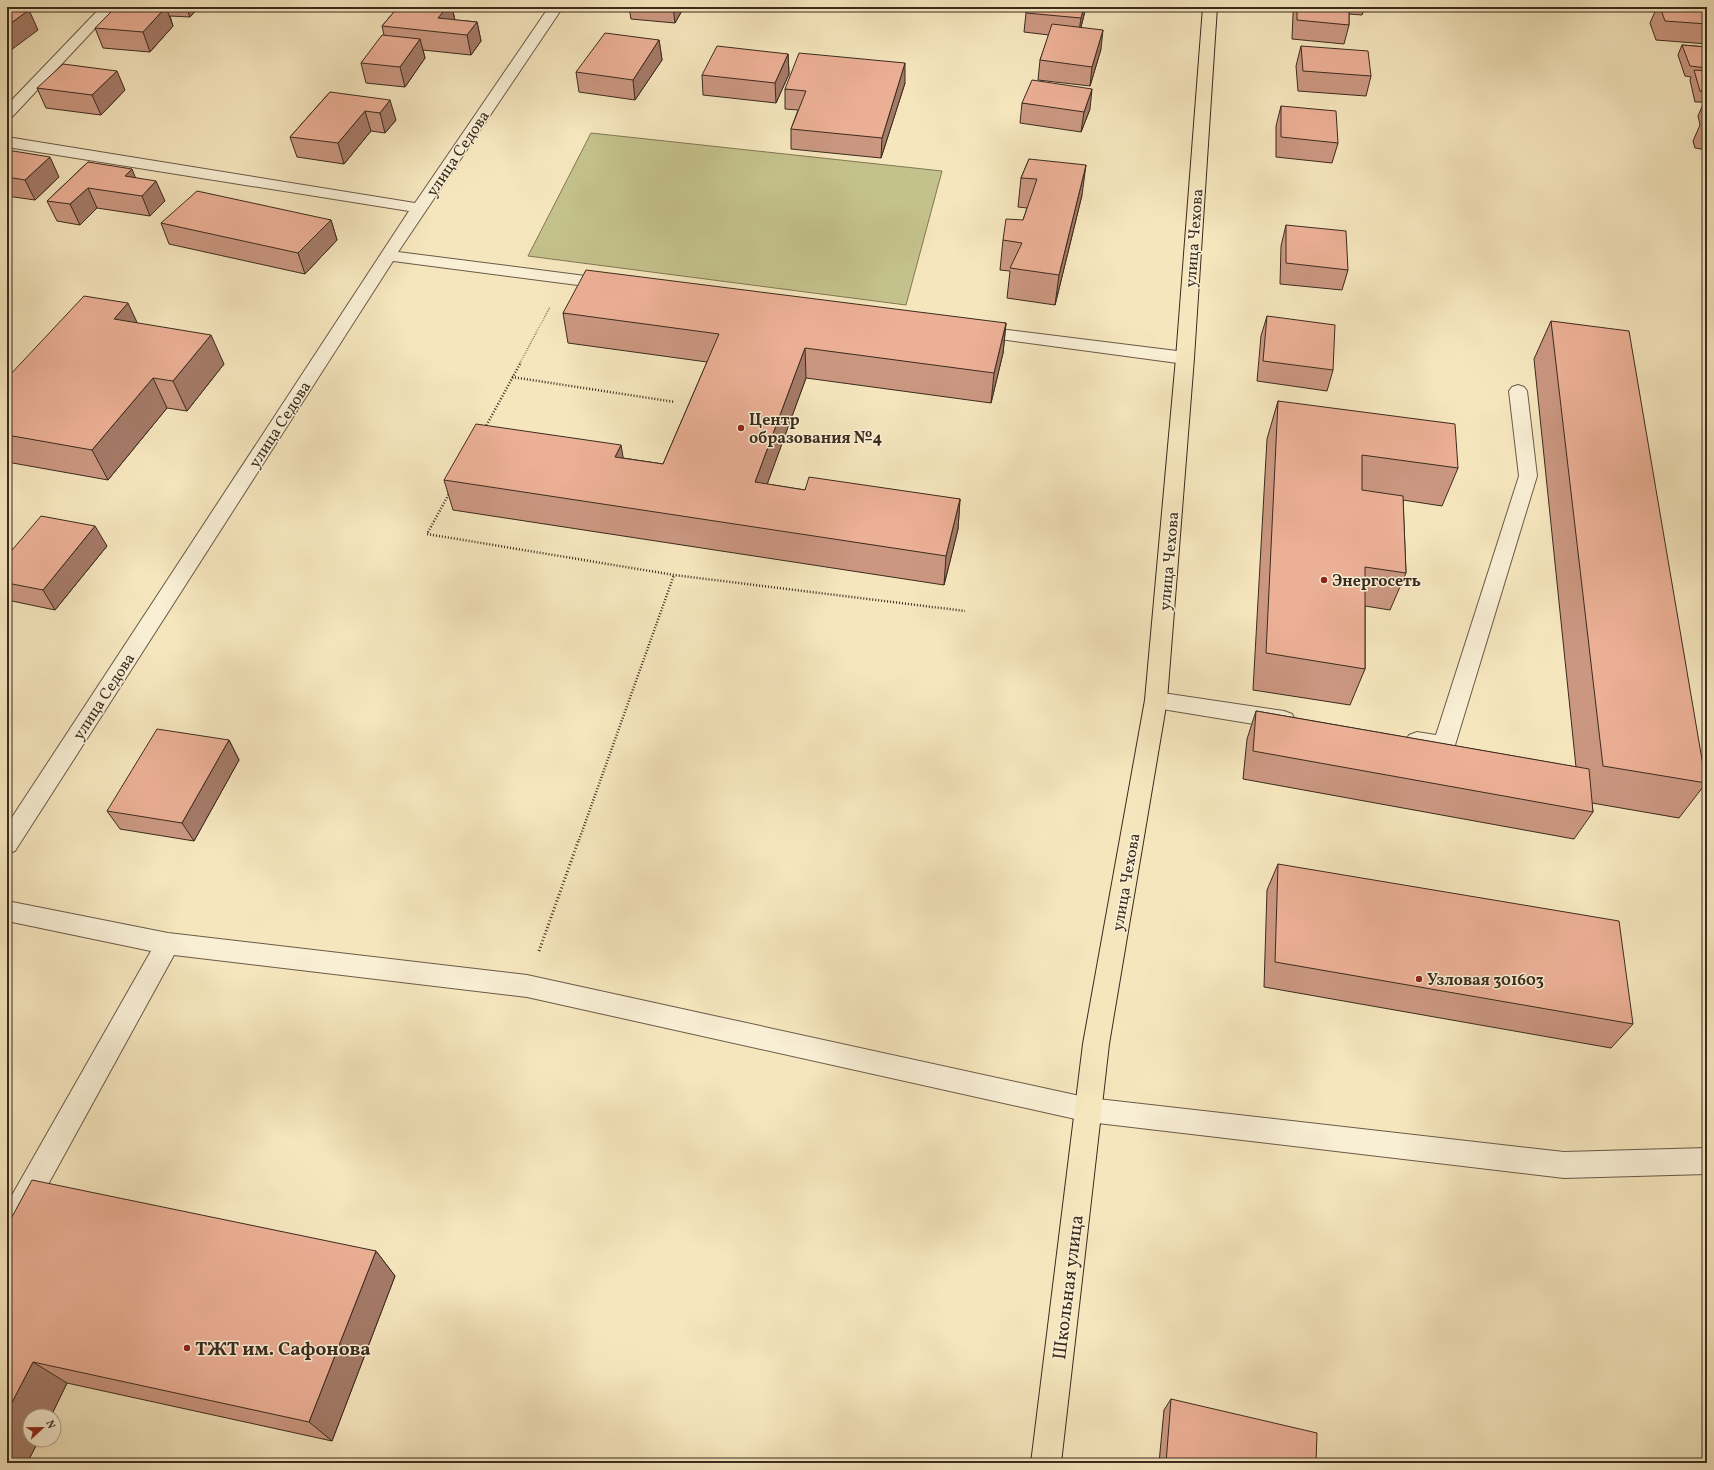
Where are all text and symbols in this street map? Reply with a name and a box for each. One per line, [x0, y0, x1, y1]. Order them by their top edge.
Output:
street label: улица Седова [422, 107, 496, 201]
street label: улица Чехова [1181, 188, 1209, 288]
street label: улица Седова [244, 377, 317, 473]
place label: Центр образования №4 [749, 410, 883, 450]
marker: Центр образования №4 [736, 423, 746, 433]
street label: улица Чехова [1155, 511, 1185, 612]
place label: Энергосеть [1332, 571, 1421, 593]
marker: Энергосеть [1319, 575, 1329, 585]
street label: улица Седова [68, 649, 141, 745]
street label: улица Чехова [1108, 832, 1146, 933]
place label: Узловая 301603 [1427, 970, 1544, 992]
marker: Узловая 301603 [1414, 974, 1424, 984]
street label: Школьная улица [1047, 1213, 1091, 1361]
place label: ТЖТ им. Сафонова [195, 1337, 371, 1363]
marker: ТЖТ им. Сафонова [182, 1343, 192, 1353]
north arrow [22, 1408, 62, 1448]
text: N [41, 1418, 58, 1431]

